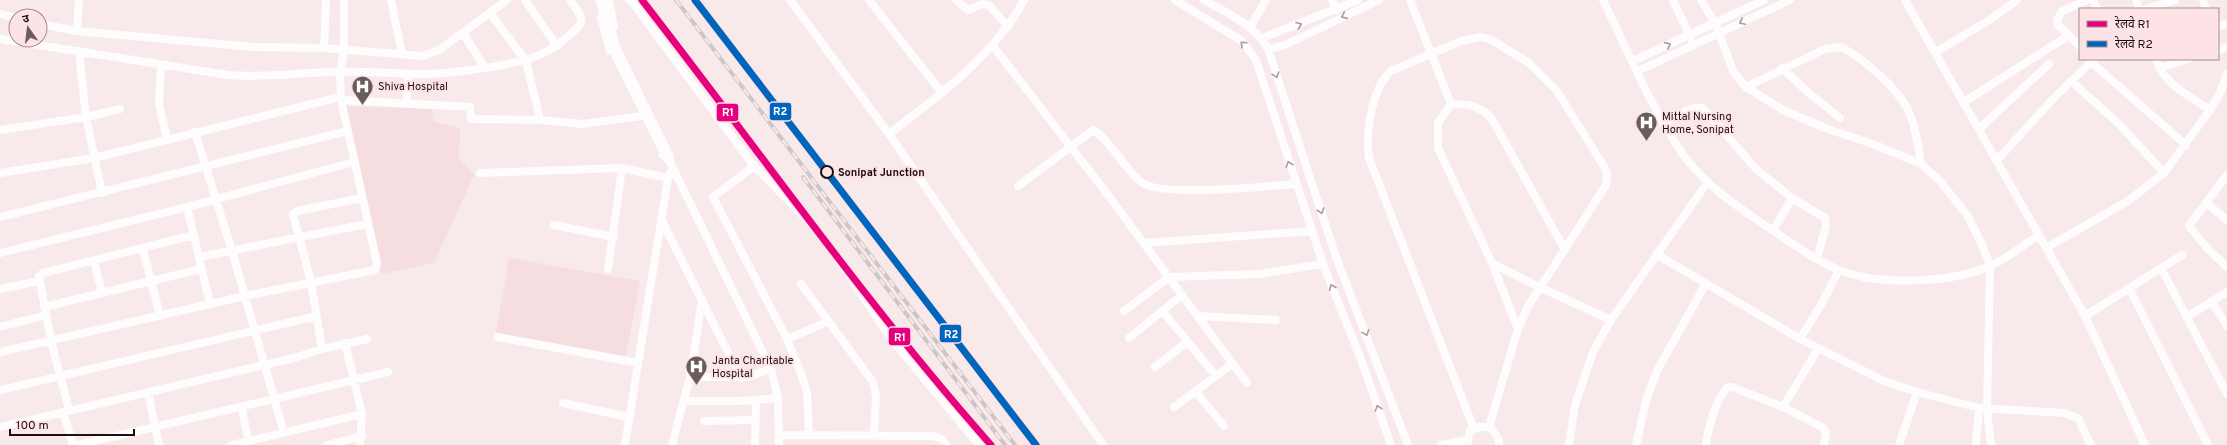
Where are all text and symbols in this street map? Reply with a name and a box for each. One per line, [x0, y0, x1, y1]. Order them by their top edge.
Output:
north arrow [8, 8, 48, 48]
legend [2079, 8, 2219, 60]
one-way arrow [1340, 11, 1348, 19]
text: उ [21, 12, 31, 27]
text: रेलवे R1 [2115, 16, 2150, 33]
one-way arrow [1739, 18, 1746, 26]
one-way arrow [1295, 21, 1302, 29]
text: रेलवे R2 [2115, 36, 2153, 53]
one-way arrow [1240, 41, 1248, 48]
one-way arrow [1664, 42, 1672, 50]
one-way arrow [1271, 71, 1280, 78]
hospital icon: Shiva Hospital [350, 73, 376, 106]
place label: Shiva Hospital [378, 80, 448, 94]
line badge: R2 [769, 102, 792, 121]
line badge: R1 [716, 103, 739, 122]
text: R2 [773, 105, 787, 119]
text: R1 [722, 106, 734, 120]
hospital icon: Mittal Nursing Home, Sonipat [1634, 109, 1660, 142]
place label: Mittal Nursing Home, Sonipat [1662, 110, 1734, 137]
one-way arrow [1286, 160, 1294, 167]
marker: Sonipat Junction [820, 165, 834, 179]
place label: Sonipat Junction [838, 166, 925, 180]
one-way arrow [1317, 208, 1325, 215]
one-way arrow [1329, 283, 1337, 291]
line badge: R2 [939, 324, 962, 343]
line badge: R1 [888, 327, 911, 346]
text: R2 [944, 328, 958, 342]
one-way arrow [1362, 330, 1370, 337]
text: R1 [894, 331, 906, 345]
hospital icon: Janta Charitable Hospital [683, 353, 709, 386]
place label: Janta Charitable Hospital [712, 354, 794, 381]
one-way arrow [1374, 405, 1383, 412]
scale bar [10, 411, 134, 437]
text: 100 m [16, 418, 49, 434]

